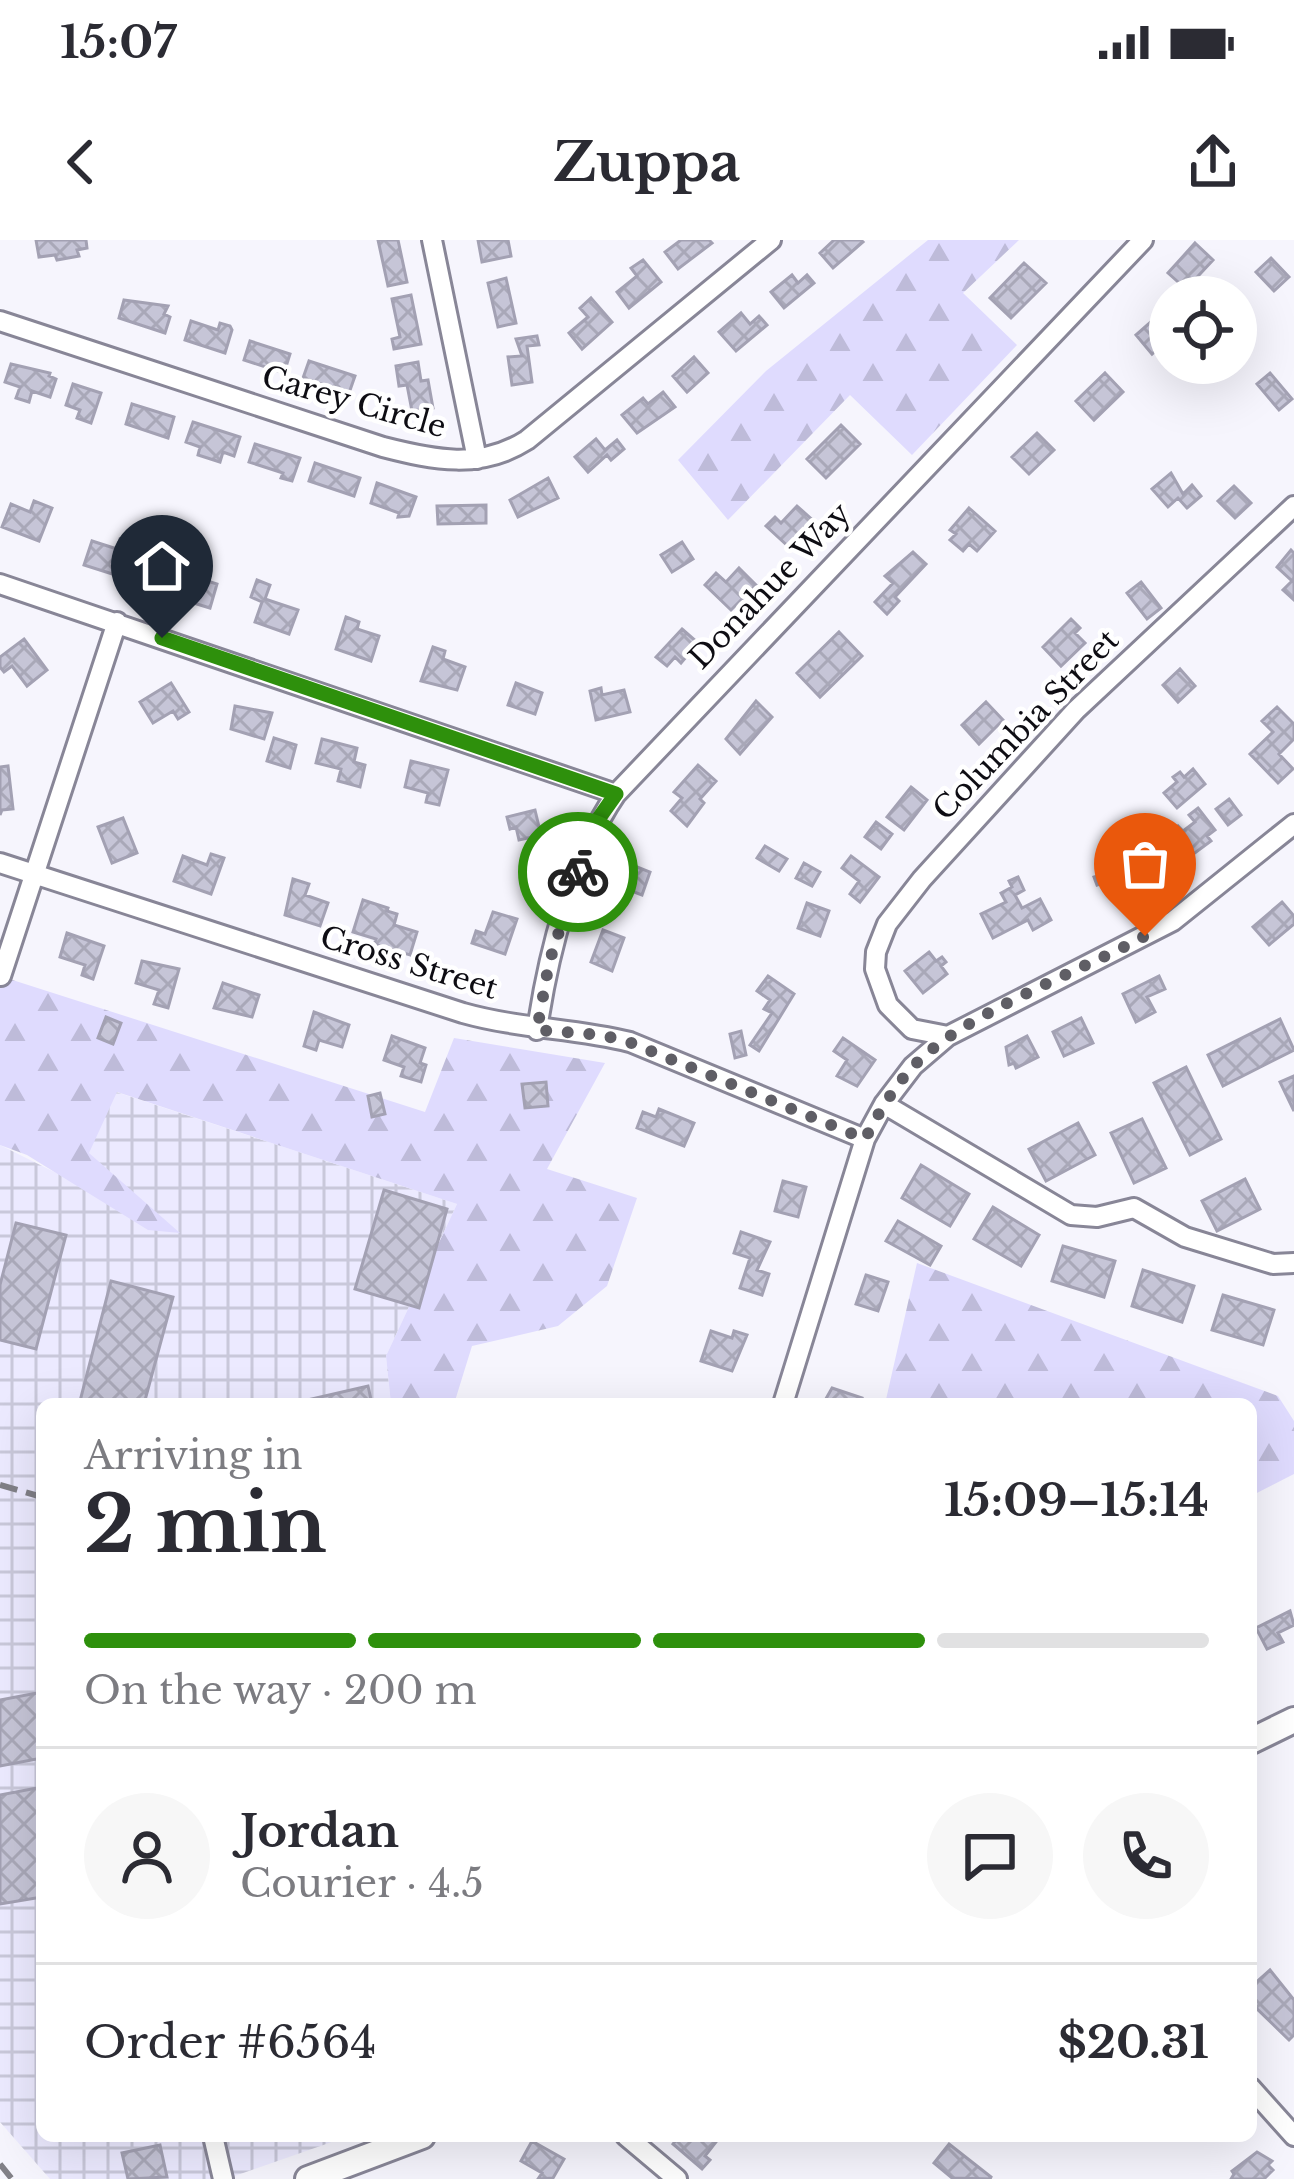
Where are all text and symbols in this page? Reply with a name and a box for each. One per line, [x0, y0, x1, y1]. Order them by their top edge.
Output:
text: 15:07 [60, 14, 176, 70]
icon: back [48, 129, 114, 195]
text: Zuppa [553, 129, 741, 196]
icon: share [1180, 129, 1246, 195]
map controls [1149, 276, 1257, 384]
button: locate [1149, 276, 1257, 384]
street label: Carey Circle [258, 358, 450, 445]
street label: Donahue Way [681, 495, 858, 676]
pin [111, 515, 213, 638]
icon: home [129, 533, 195, 599]
street label: Columbia Street [925, 621, 1126, 828]
courier [518, 812, 638, 932]
pin [1094, 813, 1196, 936]
icon: bag [1112, 831, 1178, 897]
icon: bike [545, 839, 611, 905]
street label: Cross Street [316, 918, 503, 1007]
text: Arriving in [84, 1431, 303, 1480]
text: 15:09–15:14 [944, 1472, 1209, 1528]
text: 2 min [84, 1476, 327, 1573]
text: On the way · 200 m [84, 1666, 477, 1715]
button: person [84, 1793, 210, 1919]
button: chat [927, 1793, 1053, 1919]
button: phone [1083, 1793, 1209, 1919]
text: Jordan [240, 1803, 399, 1859]
text: Courier · 4.5 [240, 1859, 484, 1908]
text: Order #6564 [84, 2014, 377, 2070]
text: $20.31 [1058, 2014, 1209, 2070]

